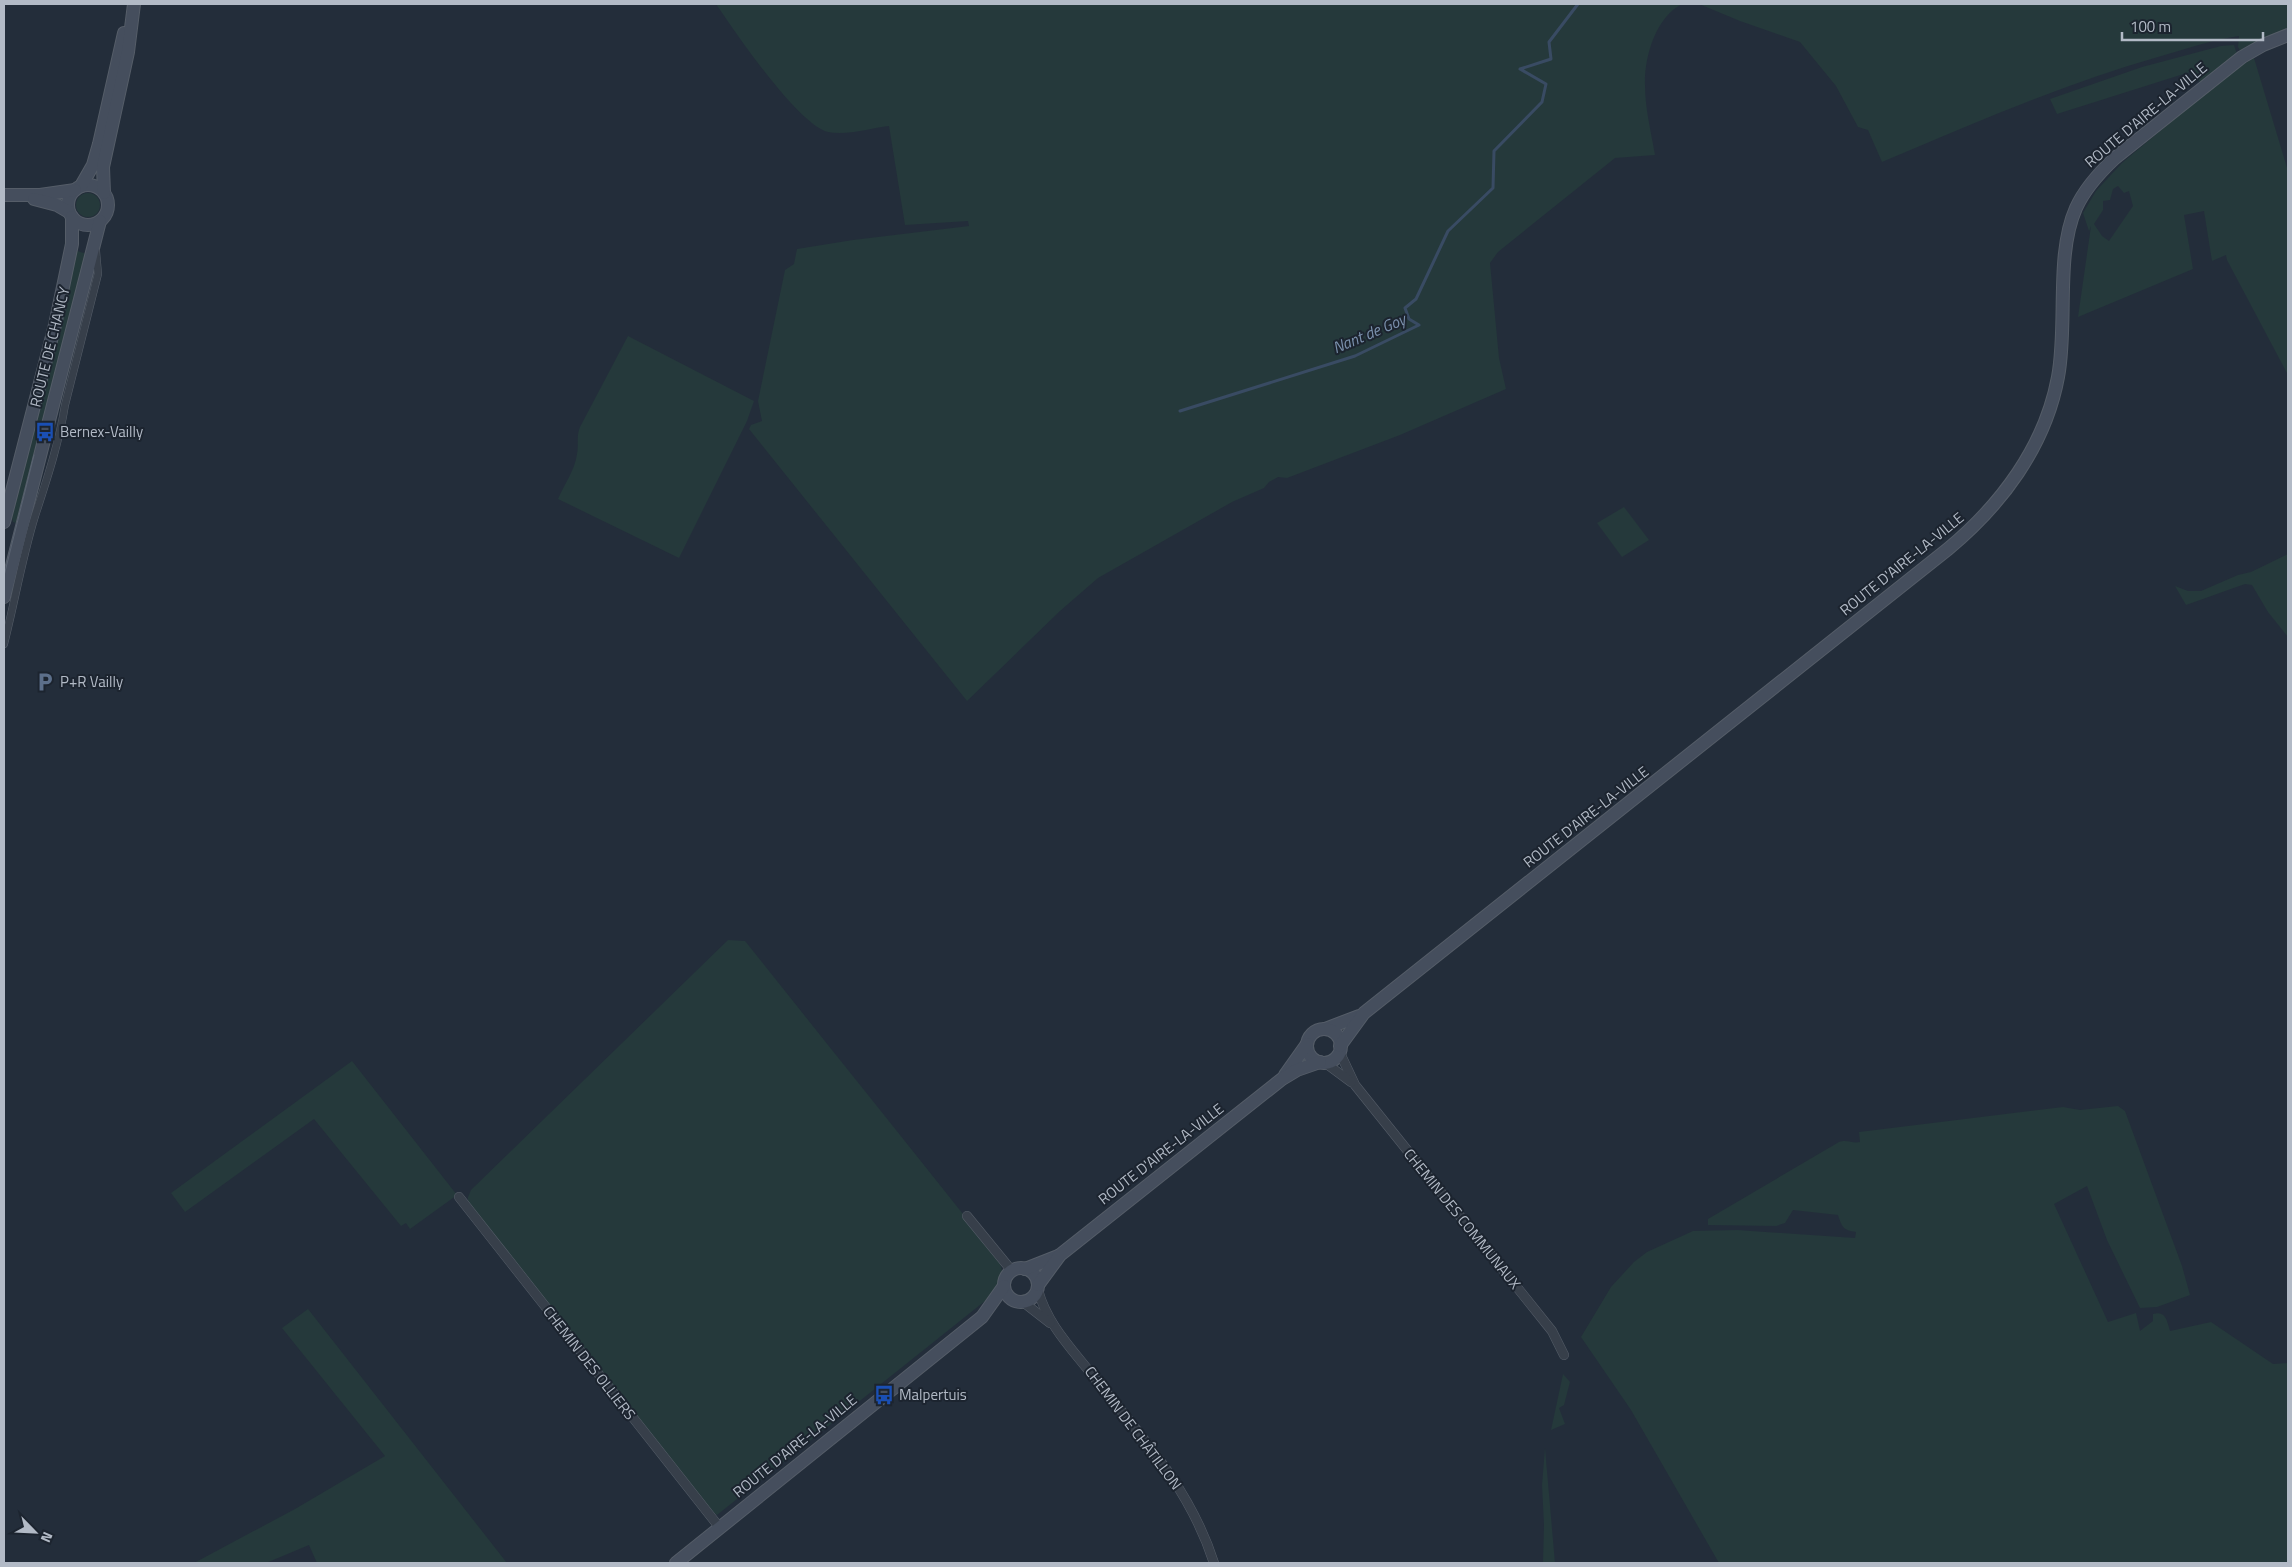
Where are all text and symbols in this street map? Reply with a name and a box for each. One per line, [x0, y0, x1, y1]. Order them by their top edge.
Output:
scale bar [2122, 10, 2263, 42]
text: 100 m [2130, 15, 2171, 38]
street label: ROUTE D'AIRE-LA-VILLE [2079, 56, 2212, 173]
street label: ROUTE DE CHANCY [23, 284, 76, 409]
water label: Nant de Goy [1329, 306, 1411, 359]
place label: Bernex-Vailly [60, 420, 143, 443]
bus stop icon: Bernex-Vailly [34, 421, 56, 443]
street label: ROUTE D'AIRE-LA-VILLE [1835, 506, 1969, 621]
place label: P+R Vailly [60, 670, 123, 693]
parking icon: P+R Vailly [34, 671, 56, 693]
street label: ROUTE D'AIRE-LA-VILLE [1518, 760, 1653, 873]
street label: ROUTE D'AIRE-LA-VILLE [1093, 1097, 1228, 1210]
street label: CHEMIN DES COMMUNAUX [1398, 1143, 1527, 1295]
street label: CHEMIN DES OLLIERS [537, 1301, 641, 1425]
street label: CHEMIN DE CHÂTILLON [1079, 1361, 1188, 1494]
place label: Malpertuis [899, 1383, 967, 1406]
bus stop icon: Malpertuis [873, 1384, 895, 1406]
street label: ROUTE D'AIRE-LA-VILLE [728, 1388, 862, 1503]
north arrow [10, 1507, 60, 1557]
text: N [36, 1529, 59, 1546]

